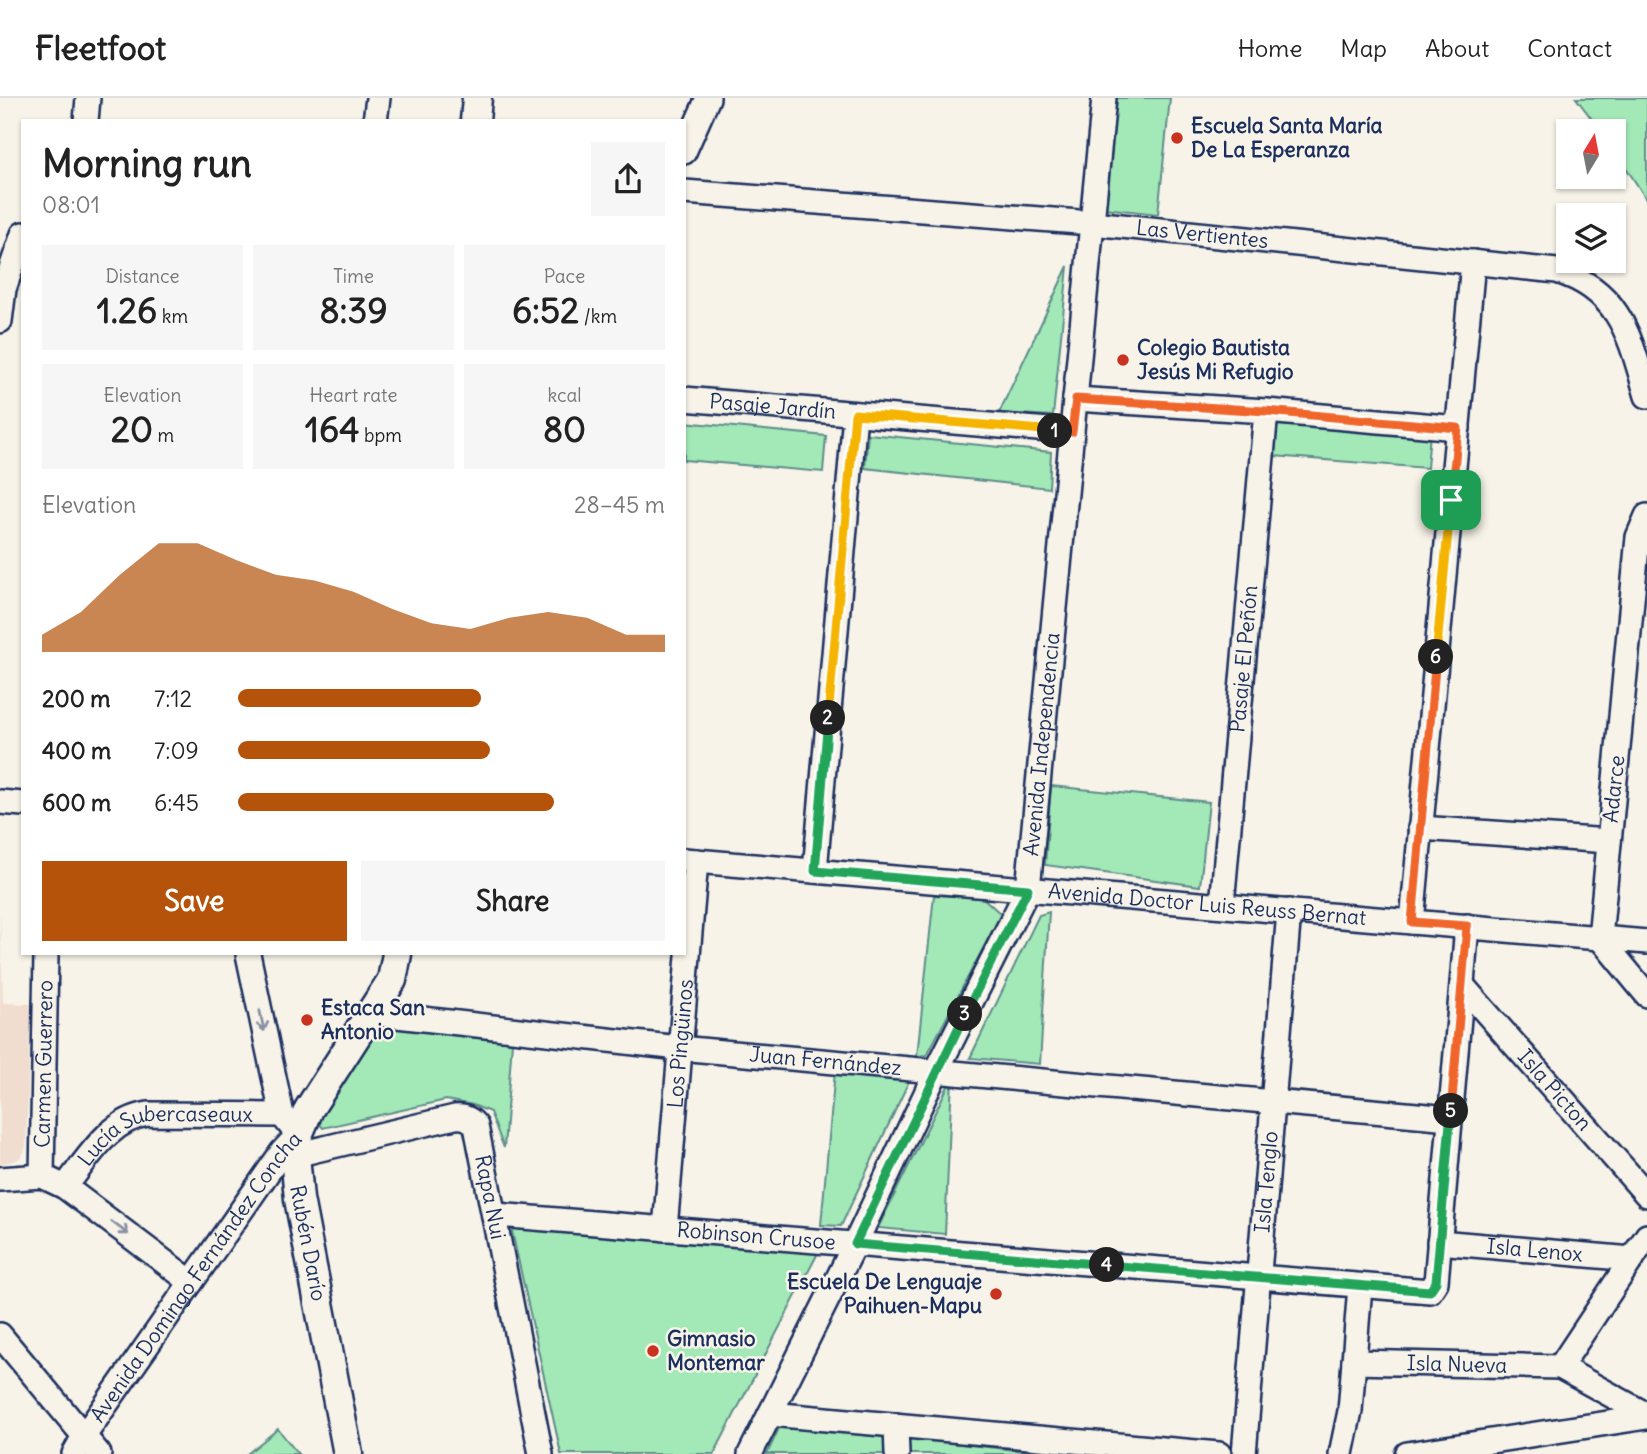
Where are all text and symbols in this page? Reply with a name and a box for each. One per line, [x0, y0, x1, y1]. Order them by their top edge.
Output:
text: Fleetfoot [35, 27, 166, 69]
text: Home [1238, 33, 1302, 63]
text: Map [1340, 33, 1387, 63]
text: About [1425, 33, 1489, 63]
text: Contact [1527, 33, 1612, 63]
place label: Escuela Santa María De La Esperanza [1191, 112, 1383, 163]
north arrow [1556, 119, 1626, 189]
map controls [1556, 119, 1626, 273]
marker: Escuela Santa María De La Esperanza [1169, 130, 1185, 146]
text: Morning run [42, 140, 252, 187]
button: share [591, 142, 665, 216]
text: 08:01 [42, 190, 100, 219]
button: layers [1556, 203, 1626, 273]
street label: Las Vertientes [1135, 214, 1270, 254]
text: Distance [105, 264, 180, 288]
text: Time [333, 264, 374, 288]
text: Pace [544, 264, 585, 288]
text: 1.26 [97, 288, 157, 332]
text: 8:39 [319, 288, 388, 332]
text: 6:52 [512, 288, 579, 332]
text: km [157, 304, 188, 328]
text: /km [579, 304, 617, 328]
place label: Colegio Bautista Jesús Mi Refugio [1137, 334, 1294, 385]
marker: Colegio Bautista Jesús Mi Refugio [1115, 352, 1131, 368]
text: Elevation [104, 383, 181, 407]
text: Heart rate [309, 383, 398, 407]
text: kcal [547, 383, 582, 407]
street label: Pasaje Jardín [708, 387, 837, 425]
text: 20 [111, 407, 153, 451]
text: 164 [305, 407, 359, 451]
text: 80 [543, 407, 586, 451]
pin: 1 [1038, 414, 1072, 448]
text: 1 [1051, 418, 1058, 442]
text: m [153, 423, 174, 447]
text: bpm [359, 423, 402, 447]
pin [1421, 470, 1481, 530]
icon: arrive [1432, 481, 1470, 519]
text: Elevation [42, 490, 136, 519]
text: 28–45 m [574, 490, 665, 519]
street label: Pasaje El Peñón [1223, 584, 1263, 734]
street label: Avenida Independencia [1017, 631, 1066, 857]
pin: 6 [1418, 640, 1454, 674]
text: 6 [1430, 644, 1441, 668]
text: 200 m [42, 684, 111, 713]
text: 7:12 [154, 684, 192, 713]
pin: 2 [810, 700, 846, 736]
text: 2 [822, 705, 833, 729]
text: 400 m [42, 736, 111, 765]
text: 7:09 [154, 736, 199, 765]
street label: Adarce [1597, 754, 1630, 824]
text: 600 m [42, 788, 111, 817]
text: 6:45 [154, 788, 199, 817]
button: Save [42, 861, 347, 941]
button: Share [361, 861, 665, 941]
street label: Avenida Doctor Luis Reuss Bernat [1047, 877, 1367, 931]
street label: Los Pingüinos [661, 978, 699, 1109]
street label: Carmen Guerrero [29, 980, 59, 1148]
place label: Estaca San Antonio [321, 994, 425, 1045]
pin: 3 [948, 996, 982, 1032]
text: 3 [959, 1001, 970, 1025]
one-way arrow [256, 1009, 270, 1032]
marker: Estaca San Antonio [299, 1012, 315, 1028]
street label: Juan Fernández [748, 1040, 903, 1081]
street label: Isla Picton [1512, 1043, 1598, 1136]
pin: 5 [1434, 1094, 1468, 1128]
text: 5 [1445, 1098, 1456, 1122]
street label: Lucía Subercaseaux [72, 1100, 253, 1171]
street label: Avenida Domingo Fernández Concha [84, 1126, 307, 1427]
street label: Isla Tenglo [1248, 1130, 1284, 1234]
street label: Rapa Nui [469, 1152, 512, 1242]
street label: Rubén Darío [284, 1183, 333, 1303]
street label: Robinson Crusoe [676, 1216, 837, 1256]
one-way arrow [110, 1220, 129, 1235]
street label: Isla Lenox [1485, 1232, 1584, 1268]
pin: 4 [1090, 1248, 1124, 1282]
text: 4 [1101, 1252, 1112, 1276]
place label: Escuela De Lenguaje Paihuen-Mapu [787, 1268, 982, 1319]
marker: Escuela De Lenguaje Paihuen-Mapu [988, 1286, 1004, 1302]
place label: Gimnasio Montemar [667, 1325, 765, 1376]
marker: Gimnasio Montemar [645, 1343, 661, 1359]
street label: Isla Nueva [1406, 1349, 1507, 1379]

